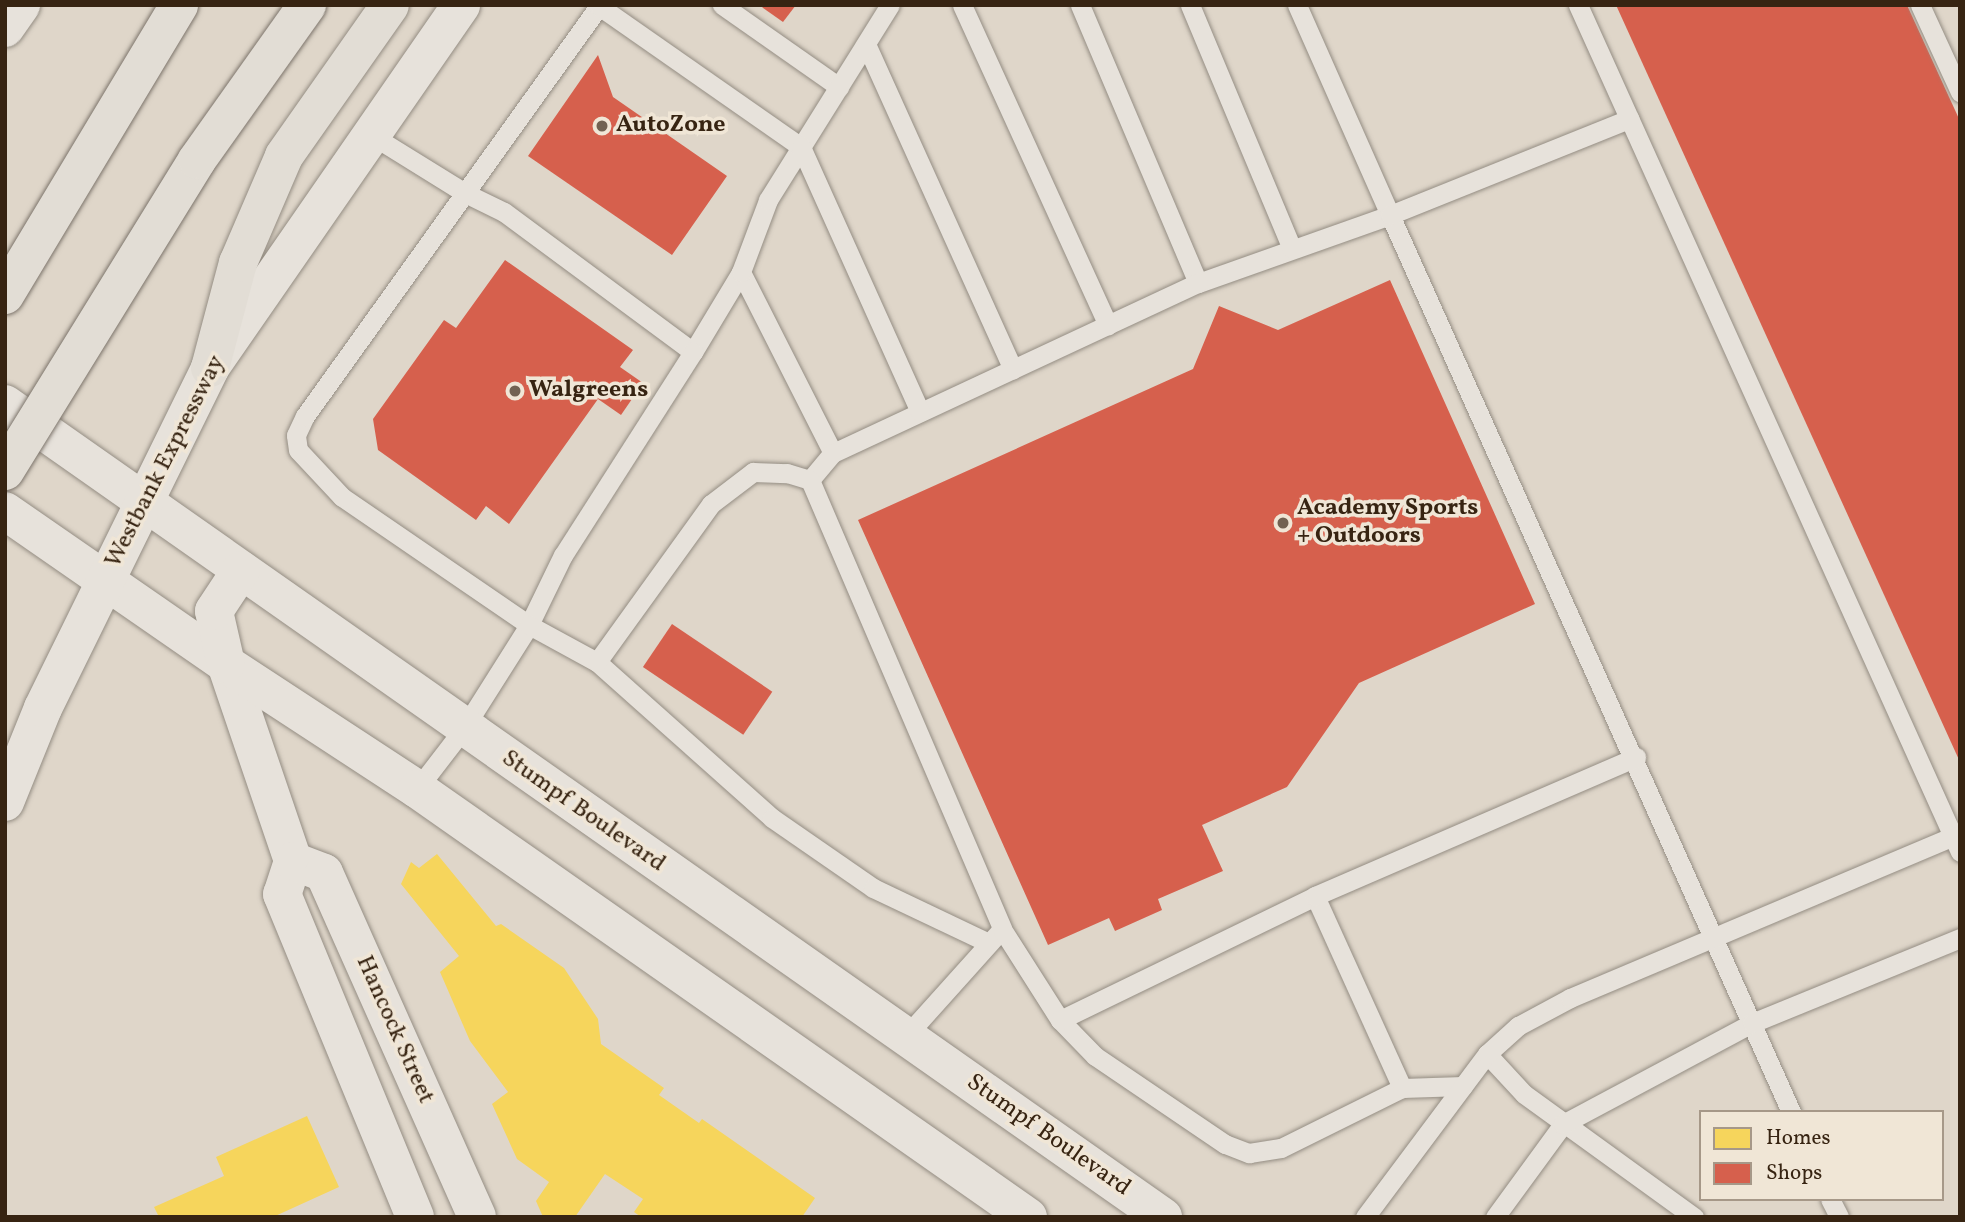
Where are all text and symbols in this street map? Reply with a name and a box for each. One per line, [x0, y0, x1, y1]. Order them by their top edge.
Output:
place label: AutoZone [616, 112, 725, 140]
marker: AutoZone [594, 118, 610, 134]
street label: Westbank Expressway [100, 351, 232, 573]
place label: Walgreens [529, 377, 648, 405]
marker: Walgreens [507, 383, 523, 399]
place label: Academy Sports + Outdoors [1297, 495, 1479, 551]
marker: Academy Sports + Outdoors [1275, 515, 1291, 531]
street label: Stumpf Boulevard [497, 745, 669, 879]
street label: Hancock Street [349, 952, 439, 1108]
street label: Stumpf Boulevard [962, 1069, 1134, 1203]
legend [1699, 1110, 1944, 1201]
text: Homes [1766, 1124, 1831, 1153]
text: Shops [1766, 1159, 1822, 1188]

